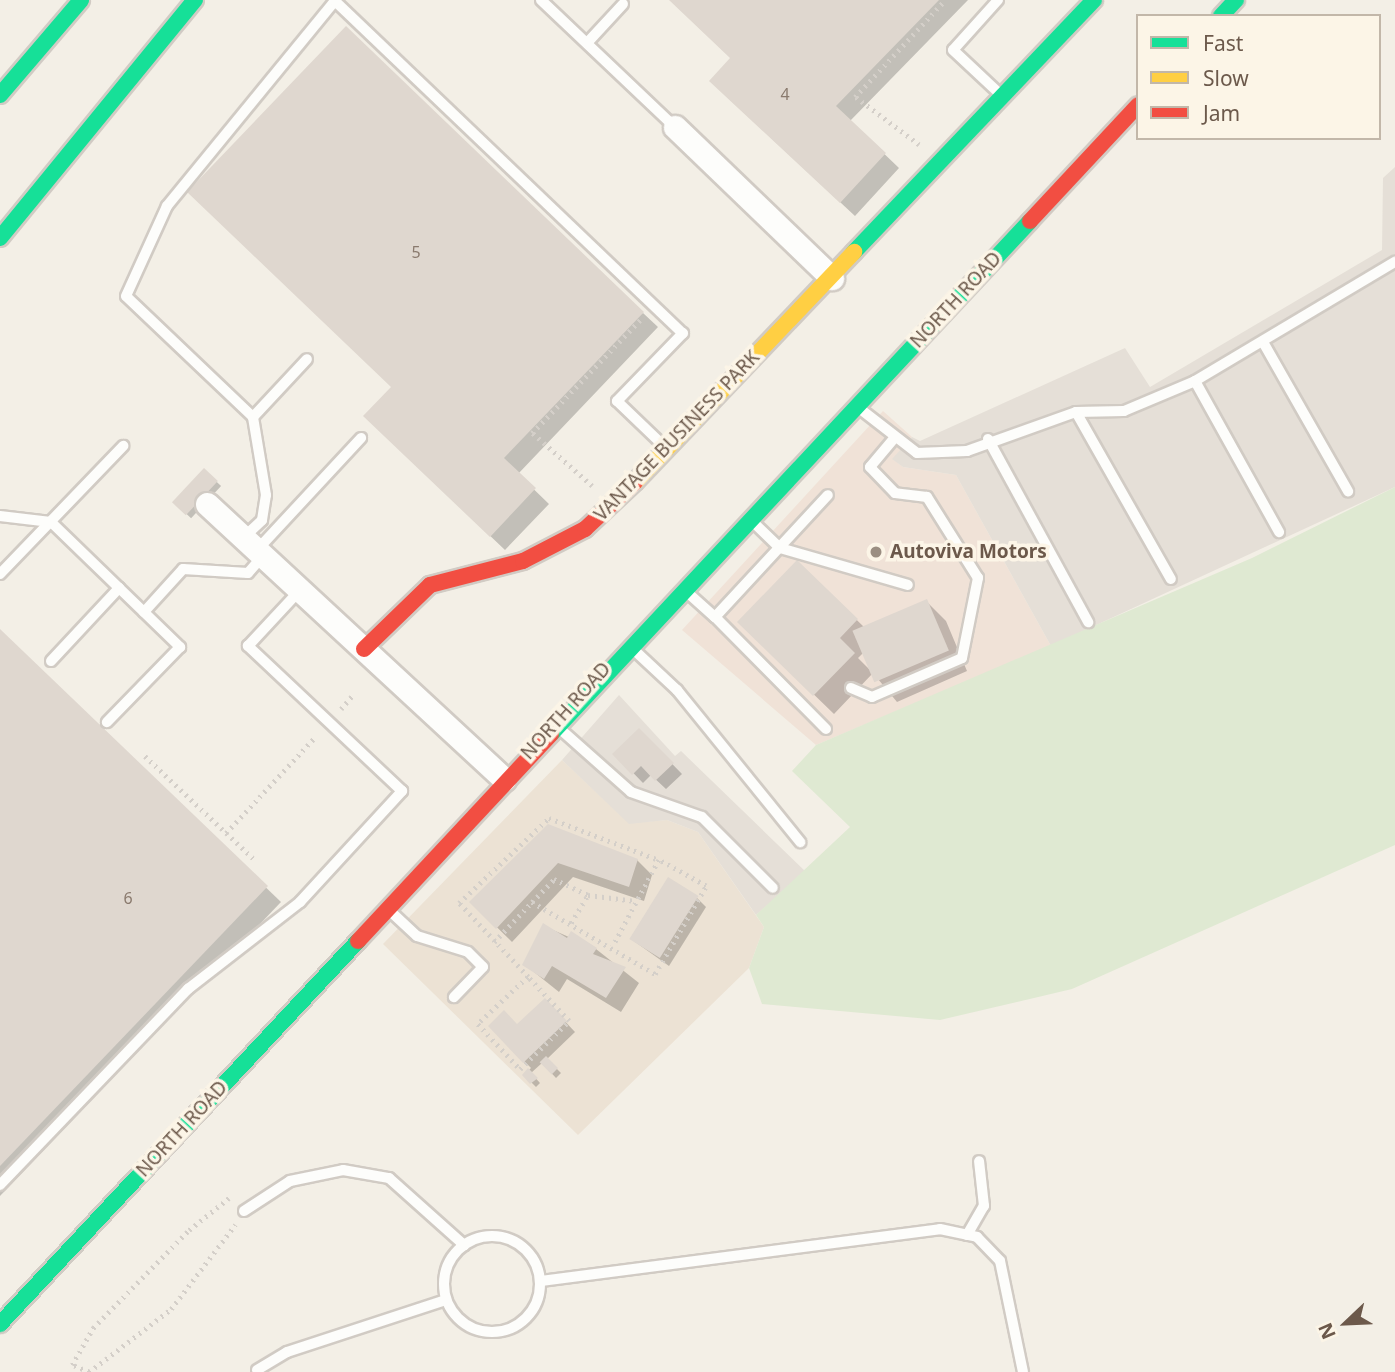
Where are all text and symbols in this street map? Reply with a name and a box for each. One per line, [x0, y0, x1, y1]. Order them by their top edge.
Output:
legend [1136, 14, 1381, 140]
text: Fast [1203, 29, 1243, 57]
text: Slow [1203, 64, 1249, 92]
house number: 4 [780, 84, 790, 104]
text: Jam [1203, 99, 1240, 127]
house number: 5 [411, 242, 421, 262]
street label: NORTH ROAD [906, 247, 1006, 353]
street label: VANTAGE BUSINESS PARK [590, 346, 764, 526]
place label: Autoviva Motors [890, 541, 1047, 563]
marker: Autoviva Motors [868, 544, 884, 560]
street label: NORTH ROAD [516, 658, 616, 764]
house number: 6 [123, 888, 133, 908]
street label: NORTH ROAD [132, 1076, 232, 1182]
north arrow [1311, 1288, 1381, 1358]
text: N [1312, 1319, 1342, 1343]

